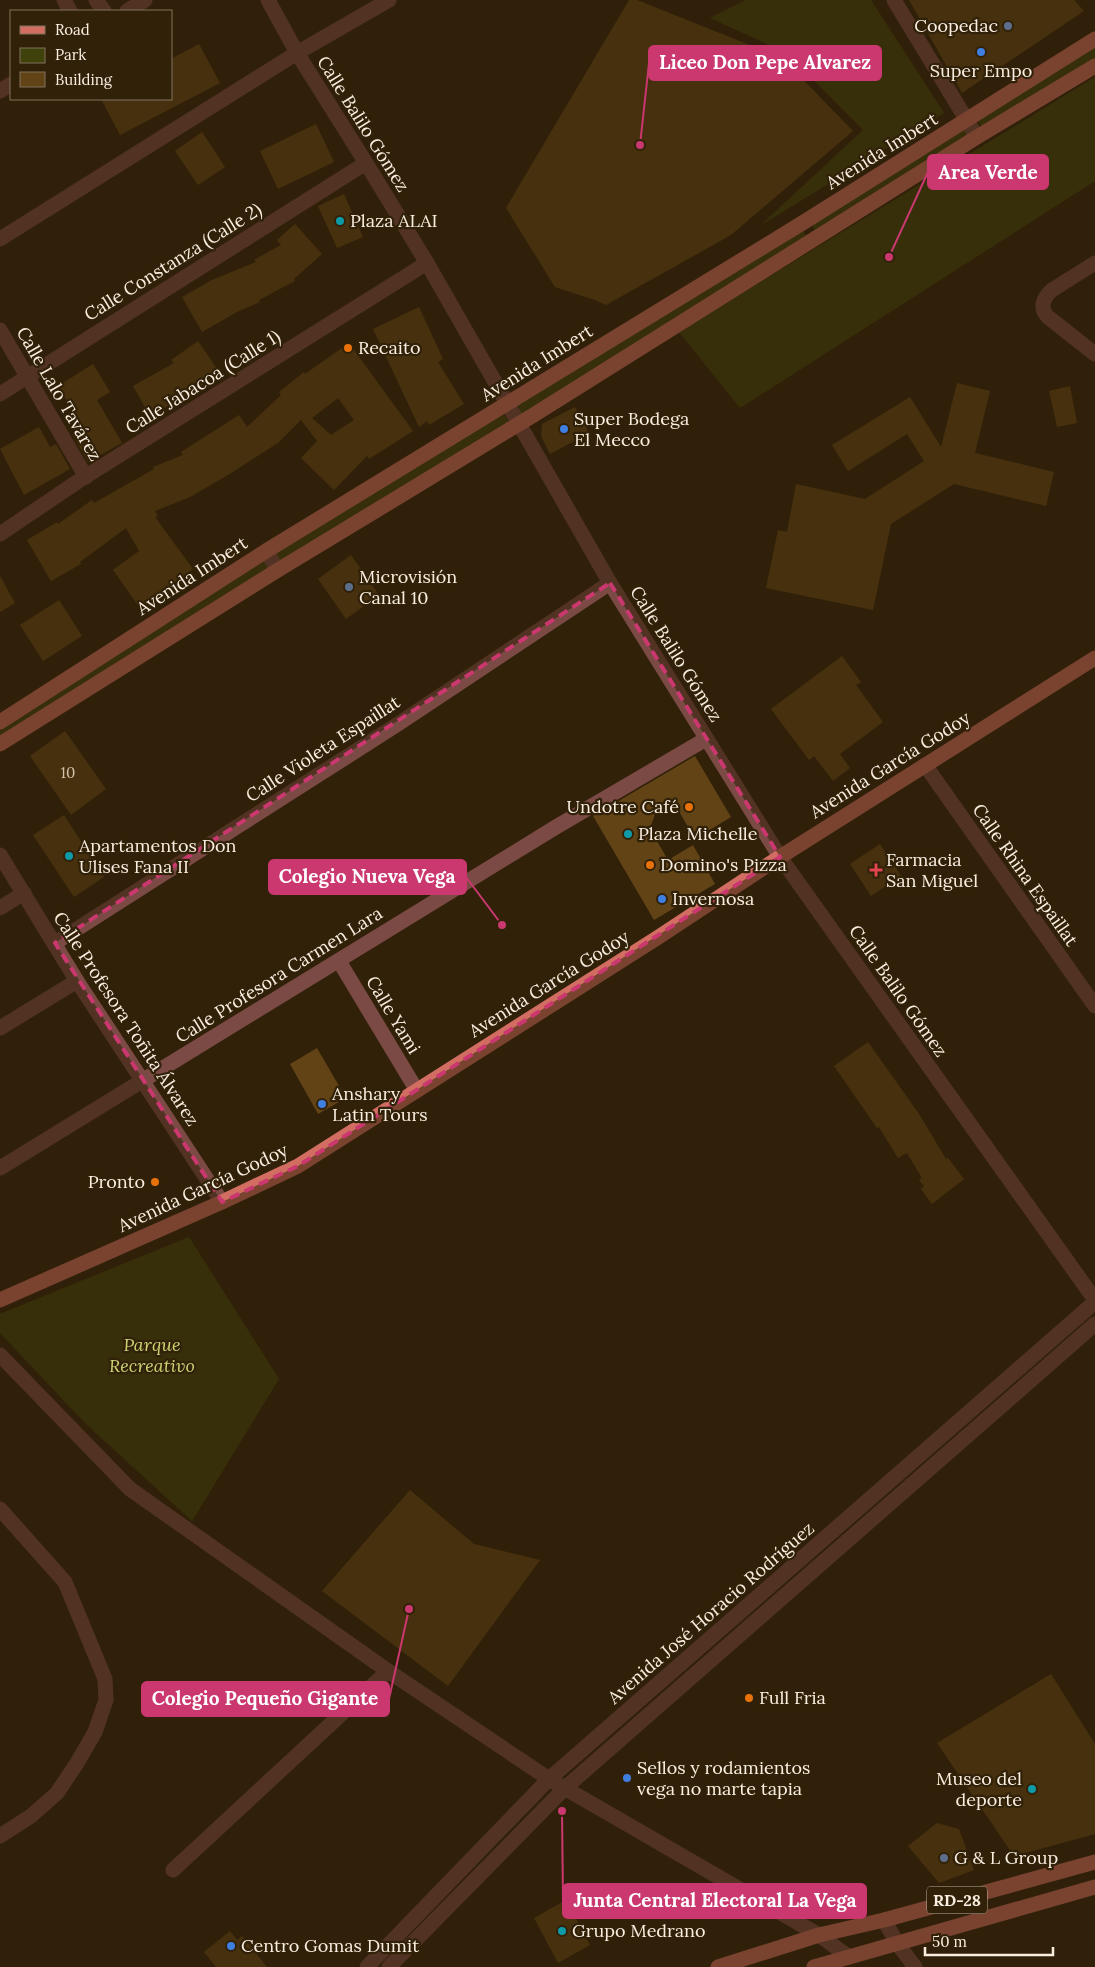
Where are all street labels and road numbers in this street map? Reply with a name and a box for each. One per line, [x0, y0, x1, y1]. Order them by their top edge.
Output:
street label: Calle Balilo Gómez [312, 51, 415, 196]
street label: Avenida Imbert [821, 107, 942, 195]
street label: Calle Constanza (Calle 2) [80, 197, 266, 326]
street label: Avenida Imbert [476, 319, 597, 407]
street label: Calle Lalo Tavárez [12, 322, 107, 465]
street label: Calle Jabacoa (Calle 1) [121, 324, 285, 439]
street label: Avenida Imbert [131, 531, 251, 620]
street label: Calle Balilo Gómez [625, 581, 728, 726]
street label: Calle Violeta Espaillat [241, 690, 404, 807]
street label: Avenida García Godoy [805, 706, 975, 824]
street label: Calle Rhina Espaillat [968, 799, 1083, 950]
street label: Calle Profesora Carmen Lara [171, 901, 386, 1048]
street label: Calle Profesora Toñita Álvarez [48, 907, 204, 1130]
street label: Calle Balilo Gómez [844, 920, 953, 1061]
street label: Avenida García Godoy [464, 925, 634, 1043]
street label: Calle Yami [361, 971, 426, 1058]
street label: Avenida García Godoy [113, 1138, 292, 1237]
street label: Avenida José Horacio Rodríguez [602, 1517, 819, 1709]
road number: RD-28 [927, 1886, 987, 1914]

